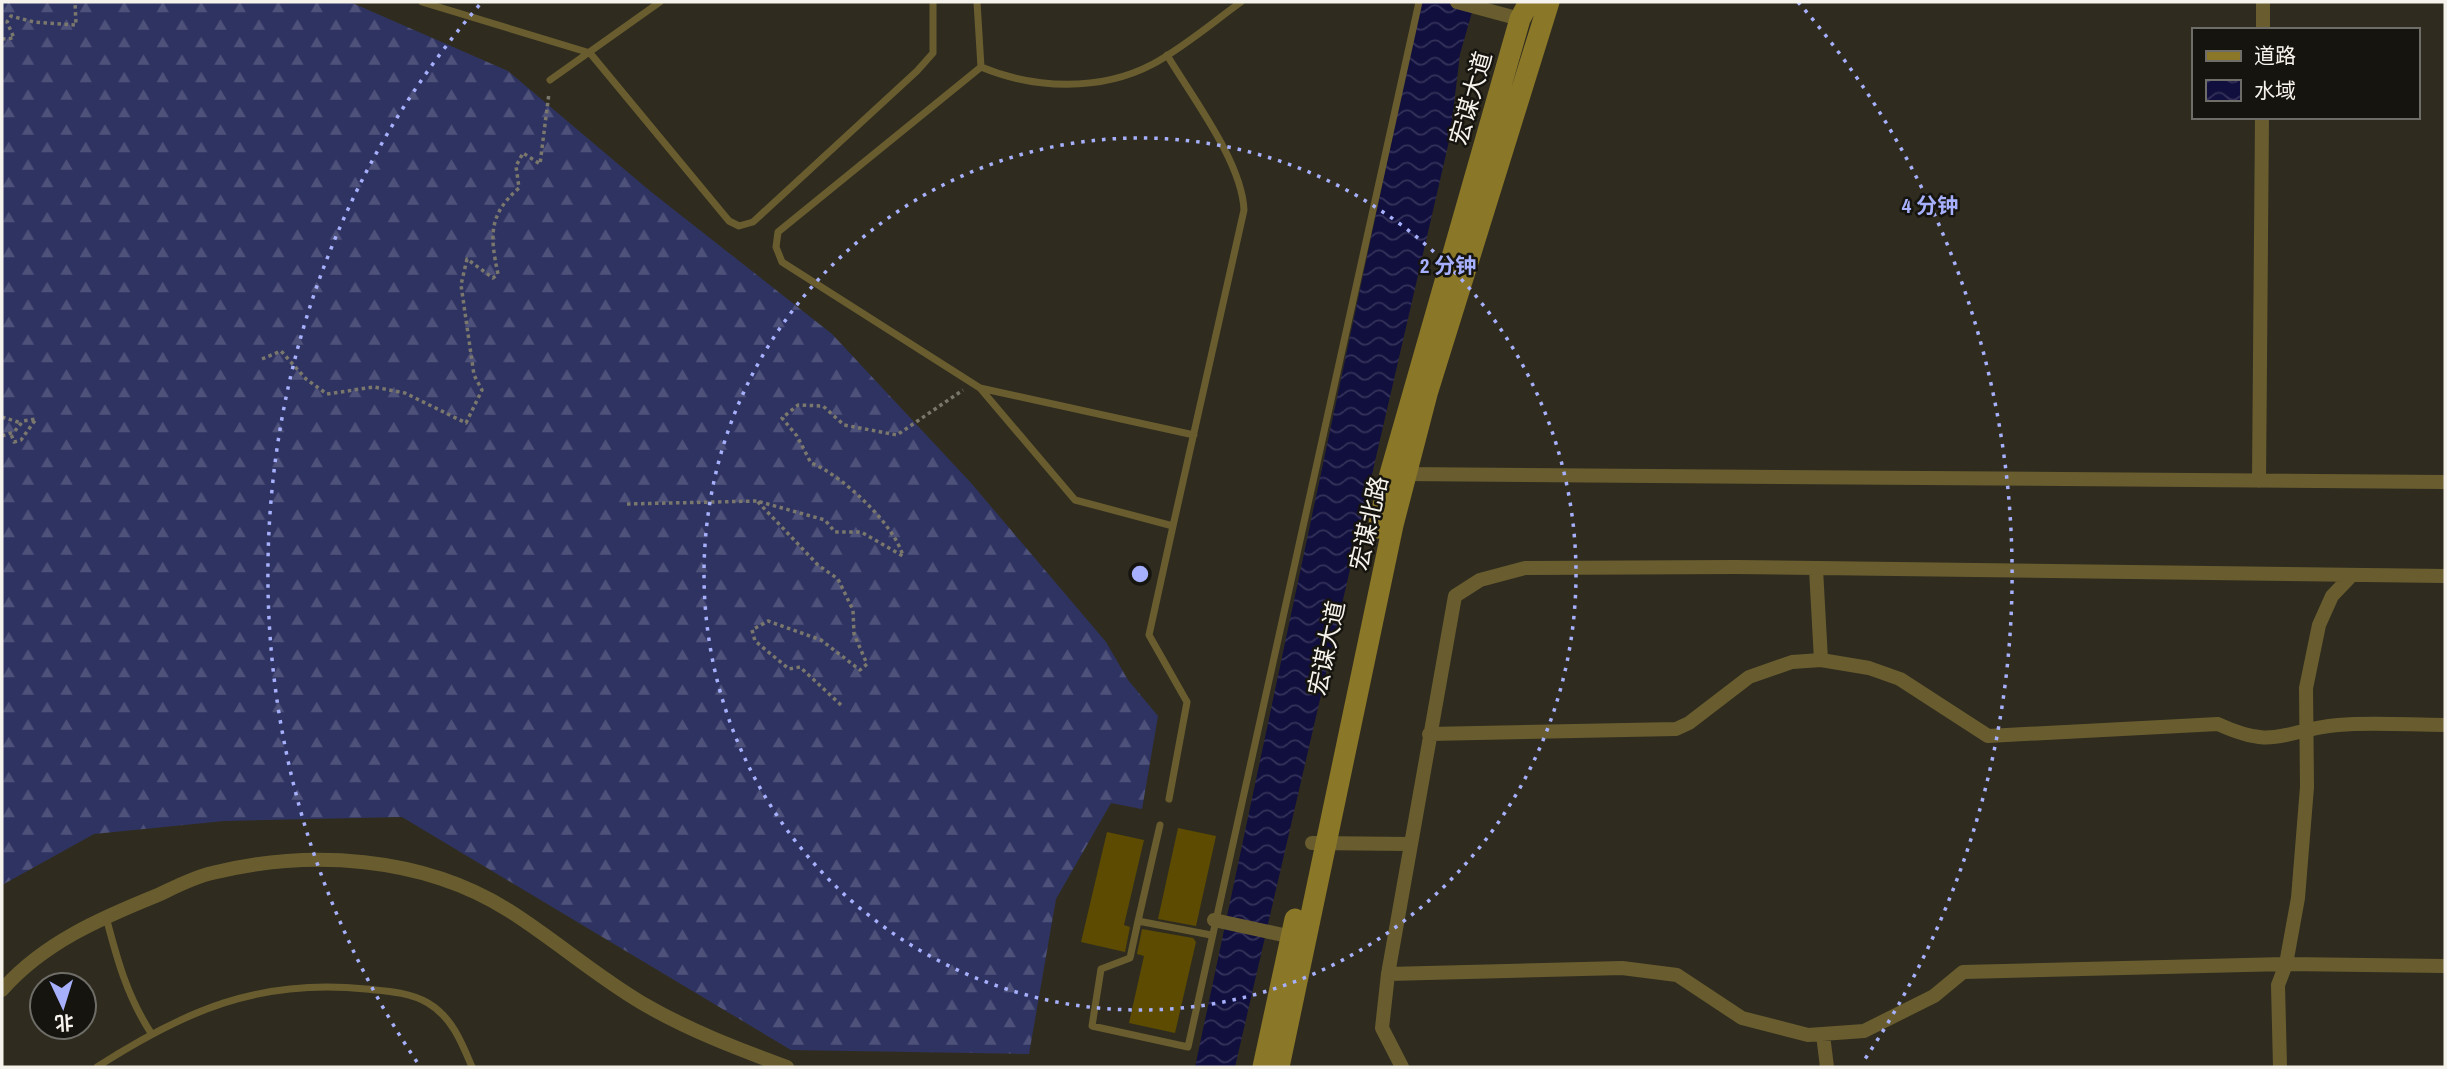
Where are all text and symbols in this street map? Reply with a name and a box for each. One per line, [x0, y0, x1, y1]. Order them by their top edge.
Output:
legend [2192, 28, 2419, 119]
text: 道路 [2254, 41, 2296, 70]
street label: 宏谋大道 [1441, 47, 1499, 149]
text: 水域 [2254, 76, 2296, 105]
text: 4 分钟 [1902, 191, 1958, 220]
text: 2 分钟 [1420, 251, 1476, 280]
street label: 宏谋北路 [1342, 473, 1394, 573]
centre of rings [1128, 562, 1152, 586]
street label: 宏谋大道 [1300, 598, 1352, 698]
north arrow [28, 971, 98, 1041]
text: 北 [54, 1009, 75, 1037]

